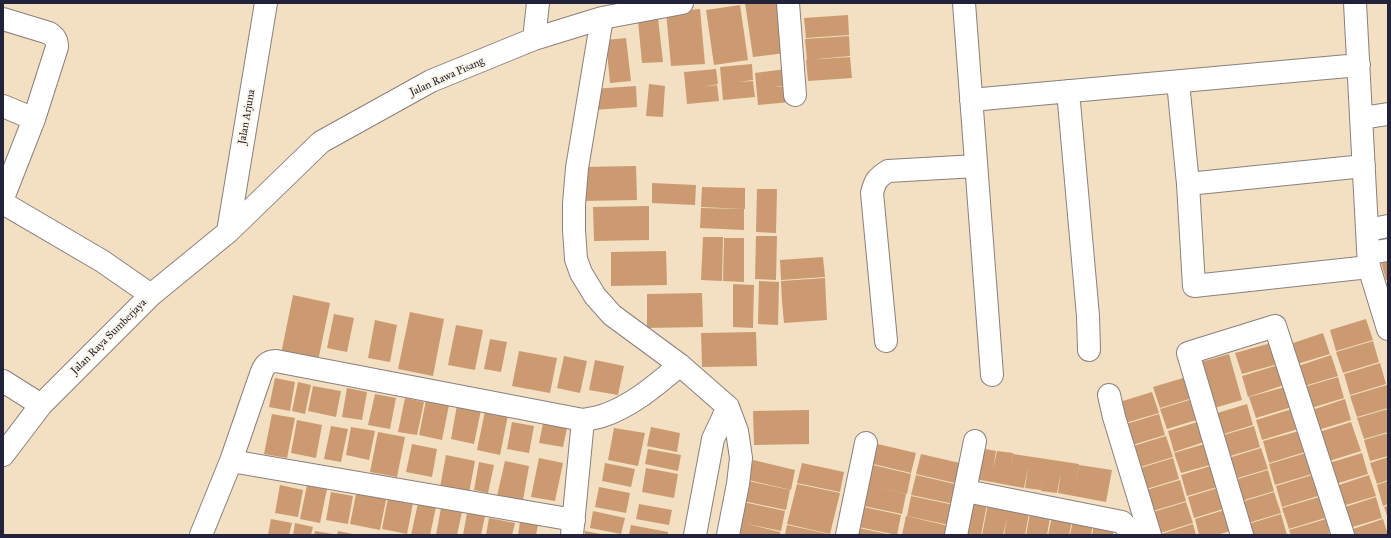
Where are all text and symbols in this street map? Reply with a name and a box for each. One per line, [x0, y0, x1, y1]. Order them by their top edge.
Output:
street label: Jalan Rawa Pisang [408, 55, 486, 99]
street label: Jalan Arjuna [236, 89, 258, 145]
street label: Jalan Raya Sumberjaya [68, 296, 150, 378]

